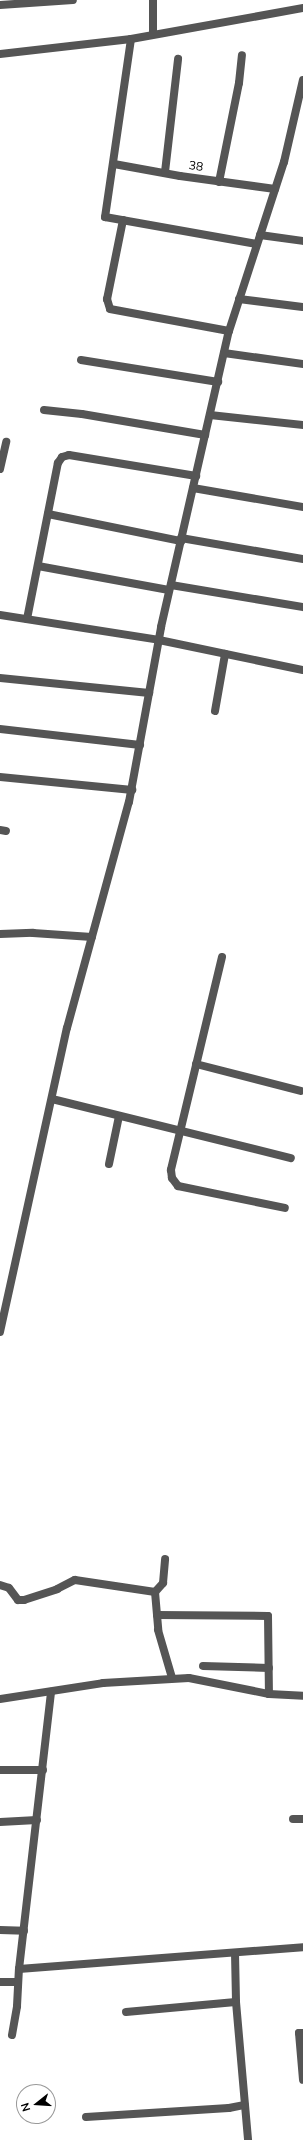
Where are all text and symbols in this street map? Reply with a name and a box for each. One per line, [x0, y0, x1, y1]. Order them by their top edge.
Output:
street label: 38 [188, 158, 204, 174]
north arrow [16, 2084, 56, 2124]
text: N [18, 2101, 33, 2113]

